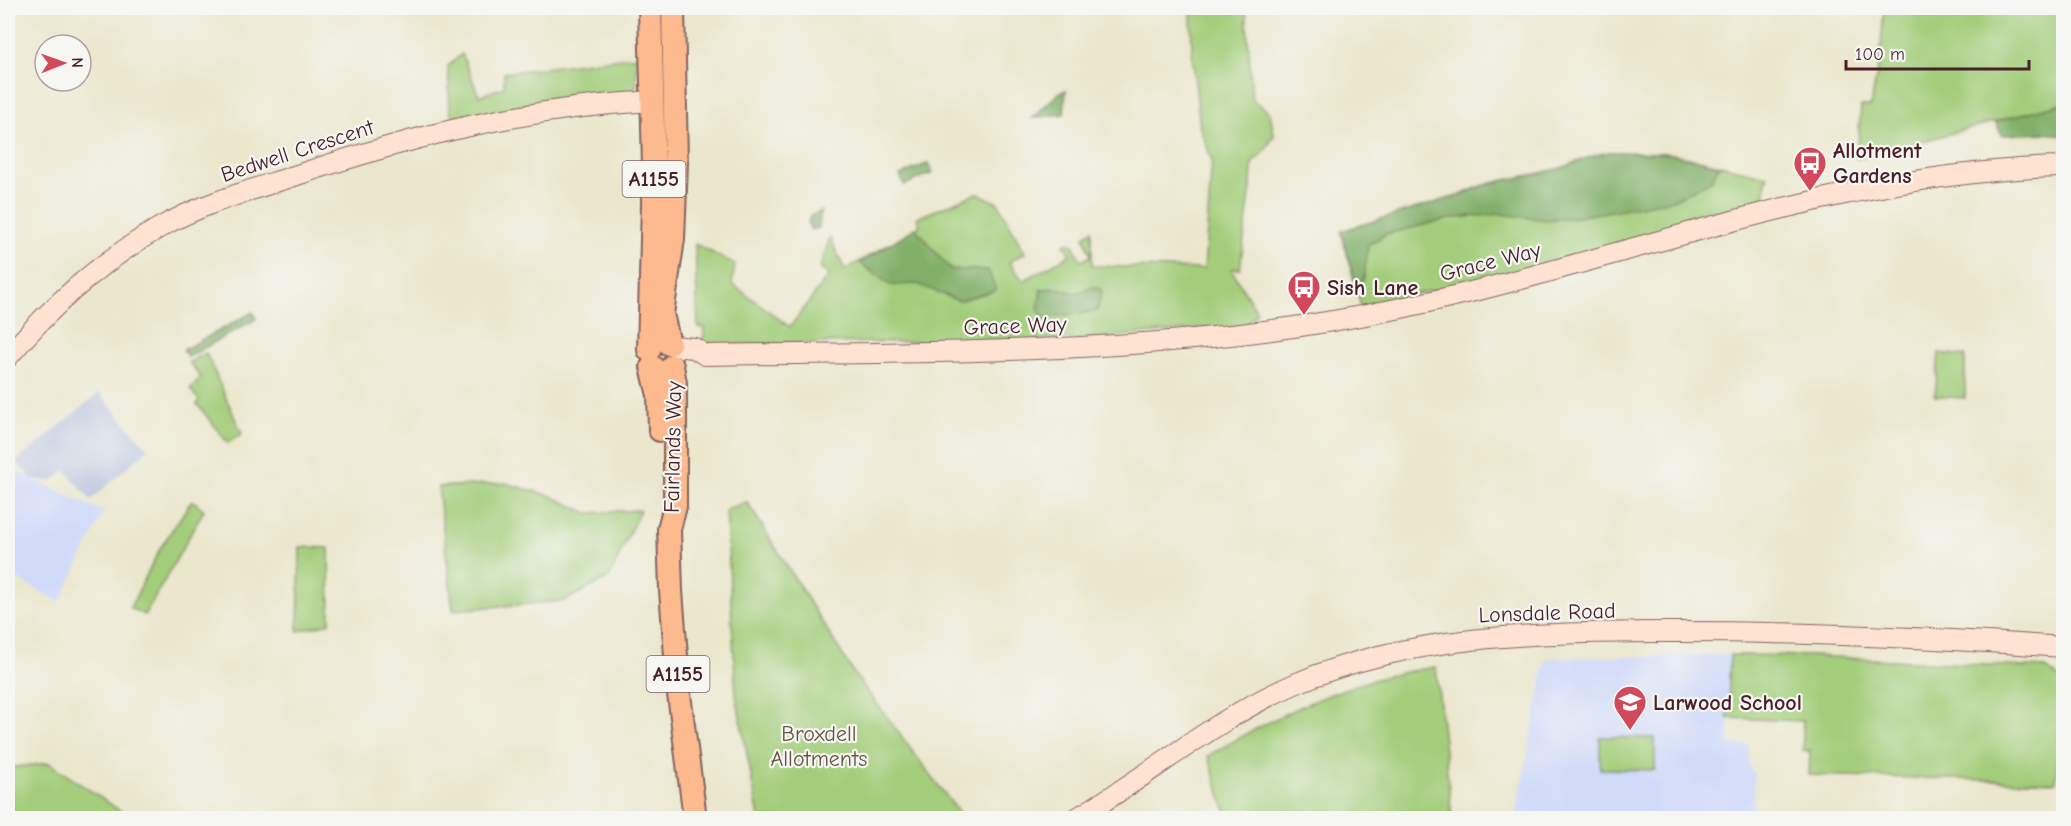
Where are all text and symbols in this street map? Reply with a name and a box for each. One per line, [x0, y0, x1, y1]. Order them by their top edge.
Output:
north arrow [33, 33, 93, 93]
scale bar [1846, 33, 2029, 71]
text: 100 m [1855, 44, 1905, 65]
text: N [68, 57, 86, 68]
street label: Bedwell Crescent [218, 114, 378, 188]
place label: Allotment Gardens [1833, 138, 1922, 189]
bus stop icon: Allotment Gardens [1792, 145, 1828, 192]
road number: A1155 [622, 161, 686, 197]
street label: Grace Way [1437, 237, 1544, 287]
bus stop icon: Sish Lane [1286, 269, 1322, 316]
place label: Sish Lane [1327, 275, 1419, 301]
street label: Grace Way [963, 311, 1067, 341]
street label: Fairlands Way [659, 381, 687, 513]
street label: Lonsdale Road [1478, 598, 1616, 628]
road number: A1155 [646, 656, 710, 692]
school or university icon: Larwood School [1612, 684, 1648, 731]
place label: Larwood School [1653, 690, 1802, 716]
park label: Broxdell Allotments [771, 721, 867, 772]

